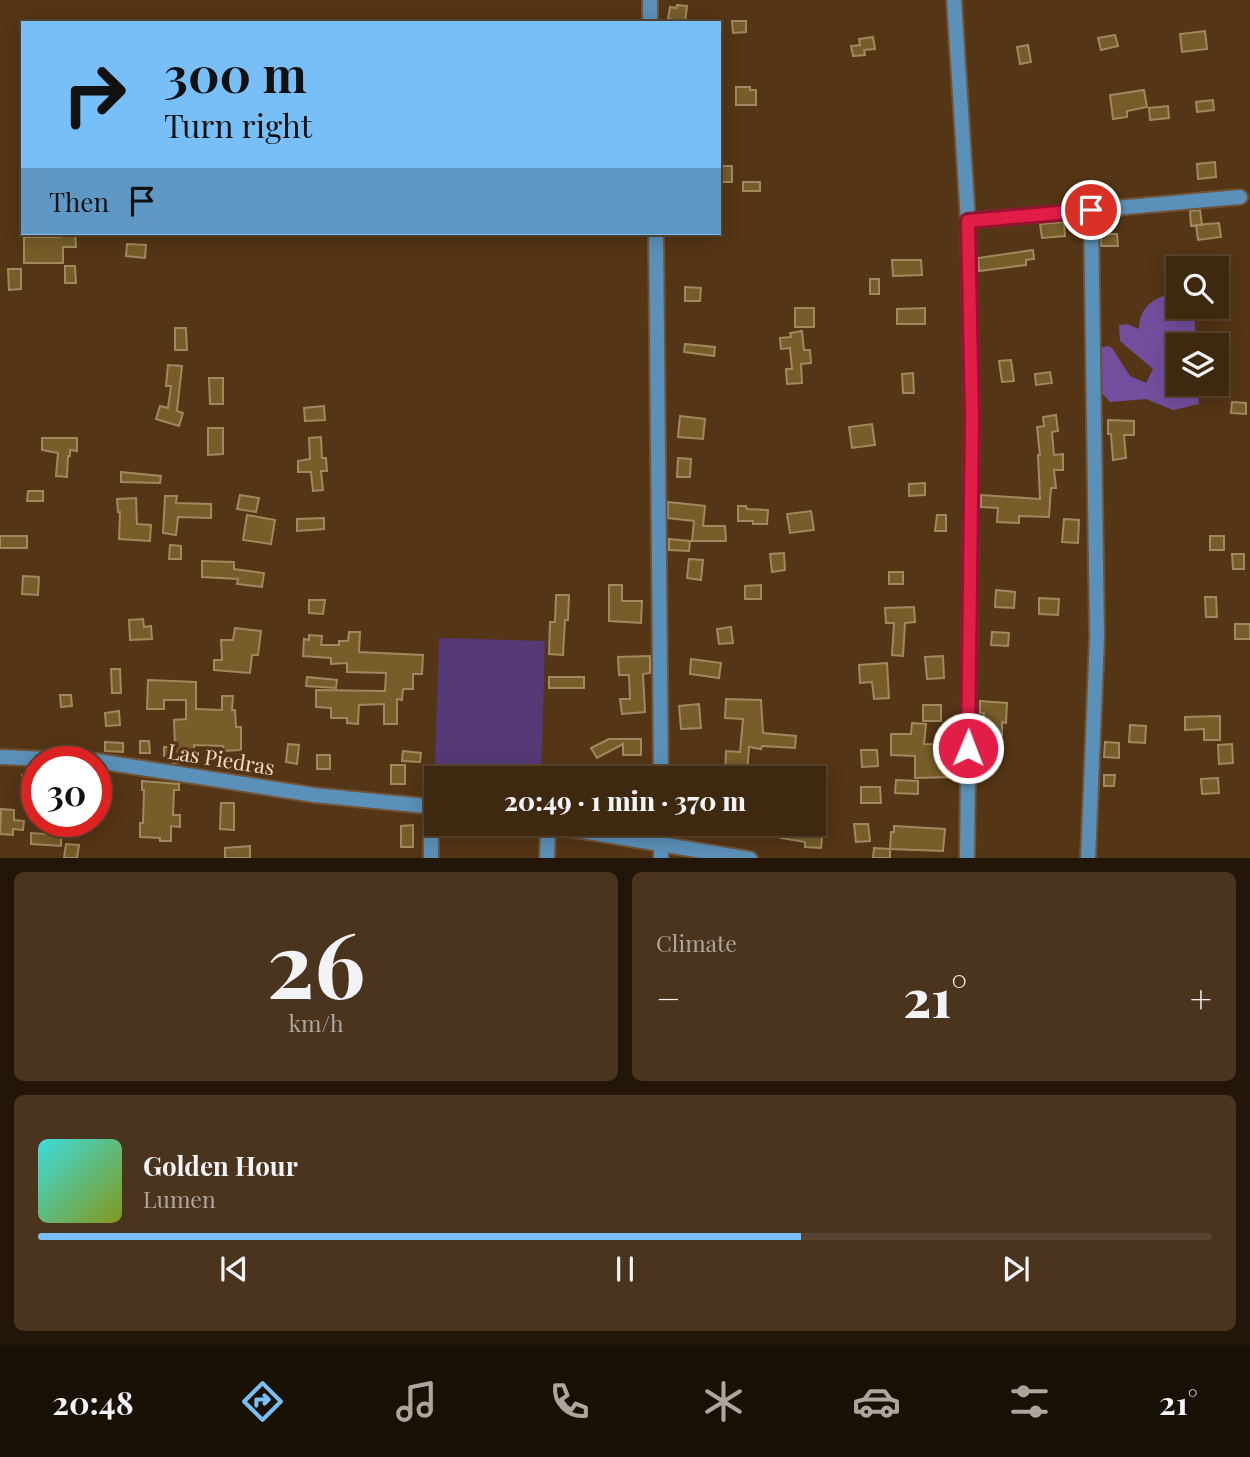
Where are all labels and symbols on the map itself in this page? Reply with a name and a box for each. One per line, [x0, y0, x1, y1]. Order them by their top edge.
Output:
pin [1061, 180, 1121, 240]
position arrow [931, 711, 1005, 785]
street label: Las Piedras [166, 736, 277, 780]
speed limit sign: 30 [21, 746, 112, 837]

